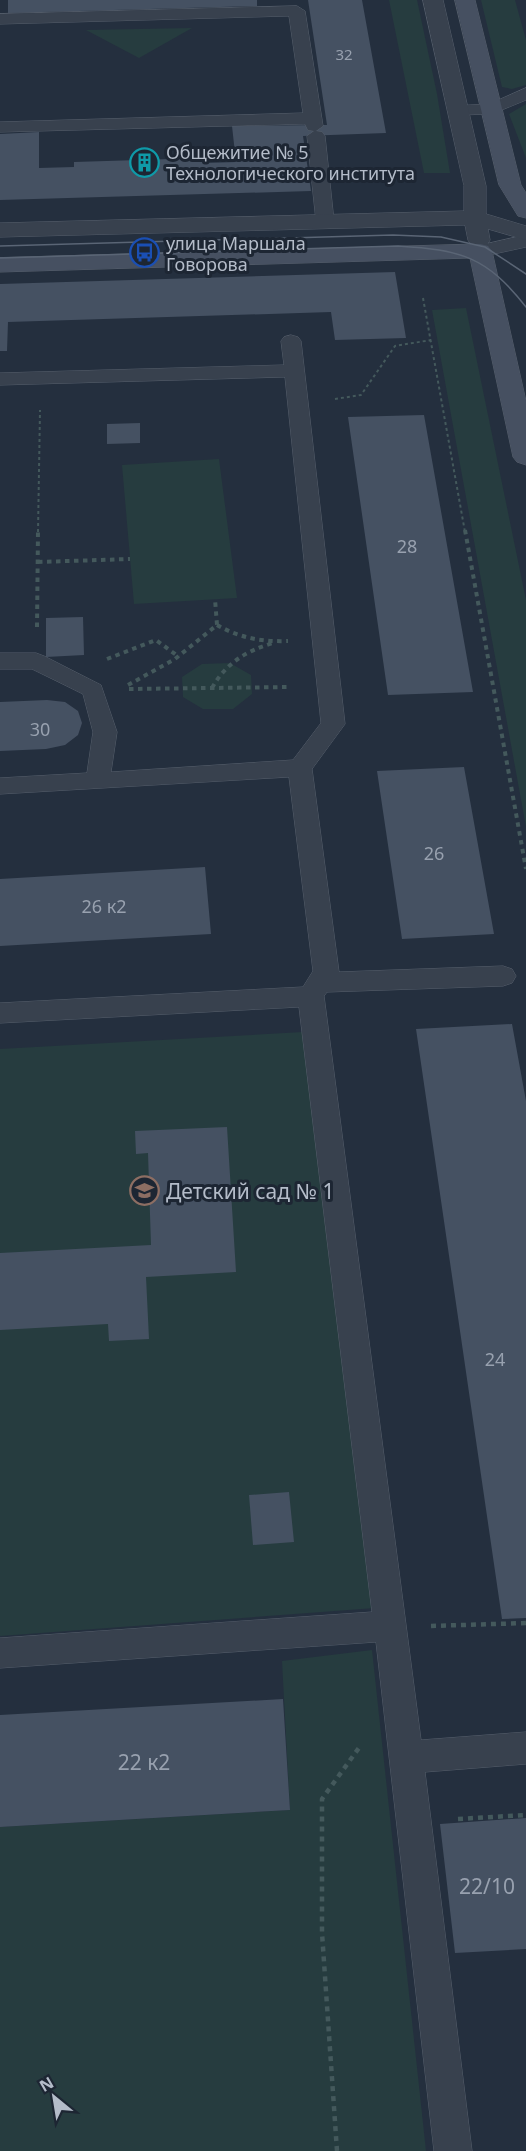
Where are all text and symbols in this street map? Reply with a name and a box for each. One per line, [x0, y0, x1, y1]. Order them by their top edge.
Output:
house number: 32 [335, 44, 353, 64]
place label: Общежитие № 5 Технологического института [166, 140, 415, 185]
building icon: Общежитие № 5 Технологического института [129, 146, 161, 178]
place label: улица Маршала Говорова [166, 231, 306, 276]
bus stop icon: улица Маршала Говорова [129, 237, 161, 269]
house number: 28 [397, 534, 417, 558]
house number: 30 [30, 717, 50, 741]
house number: 26 [424, 841, 444, 865]
house number: 26 к2 [81, 894, 127, 918]
school or university icon: Детский сад № 1 [129, 1175, 161, 1207]
place label: Детский сад № 1 [166, 1177, 334, 1205]
house number: 24 [485, 1347, 505, 1371]
house number: 22 к2 [118, 1748, 170, 1776]
house number: 22/10 [459, 1872, 515, 1900]
north arrow [24, 2067, 84, 2127]
text: N [35, 2071, 58, 2097]

